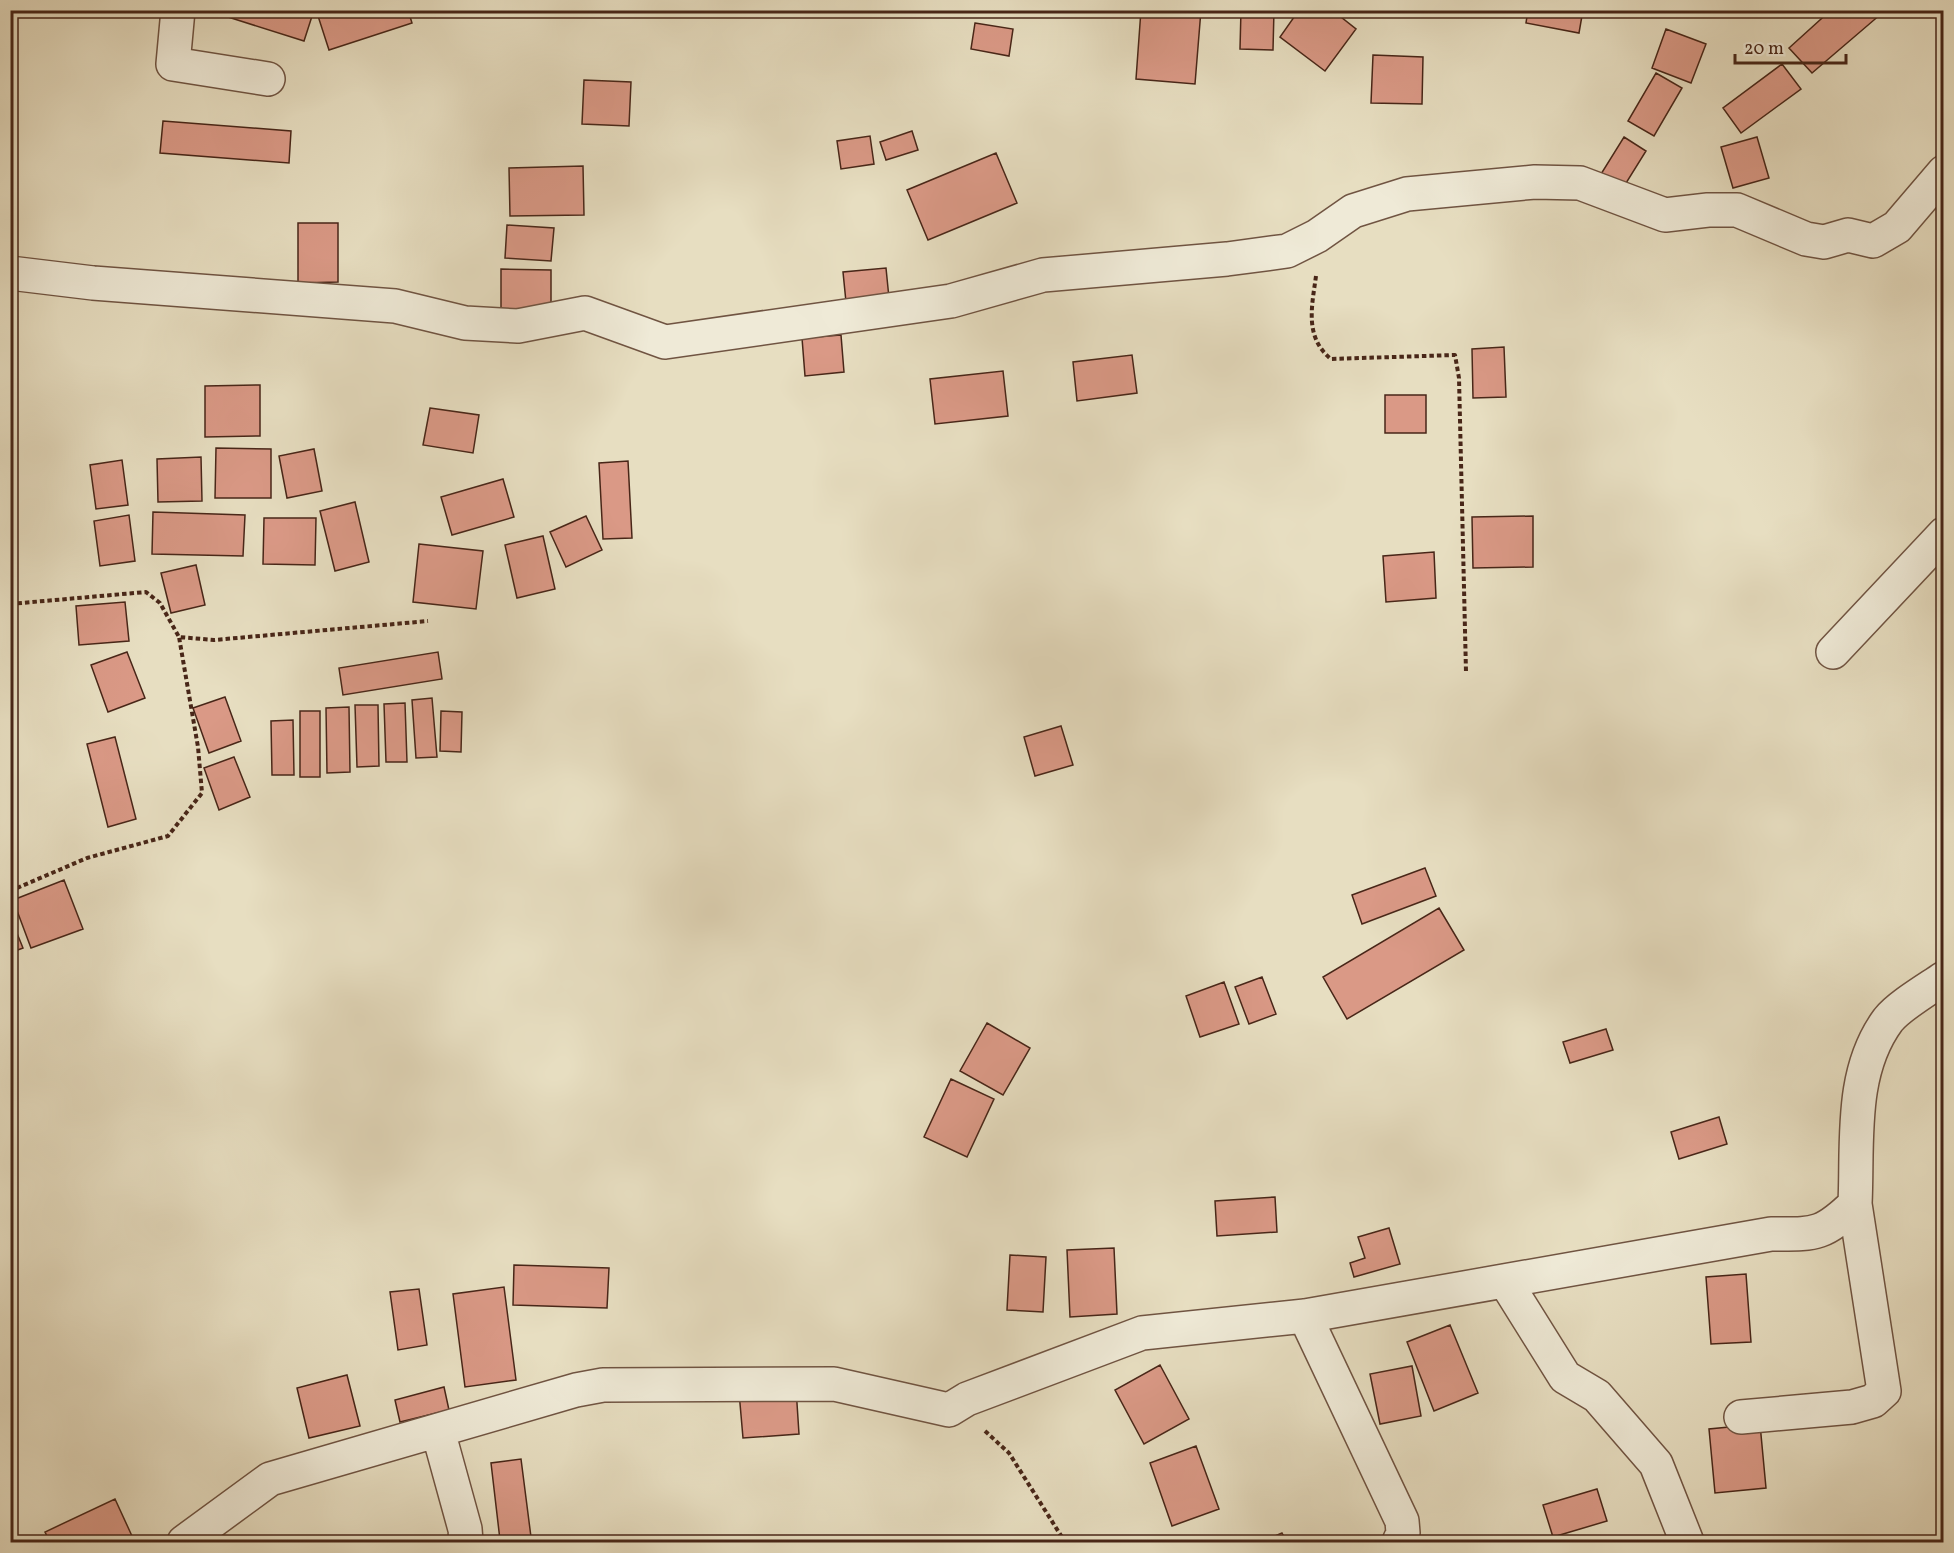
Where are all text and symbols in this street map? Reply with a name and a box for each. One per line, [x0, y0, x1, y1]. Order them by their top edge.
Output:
scale bar [1735, 27, 1846, 65]
text: 20 m [1744, 37, 1784, 62]

